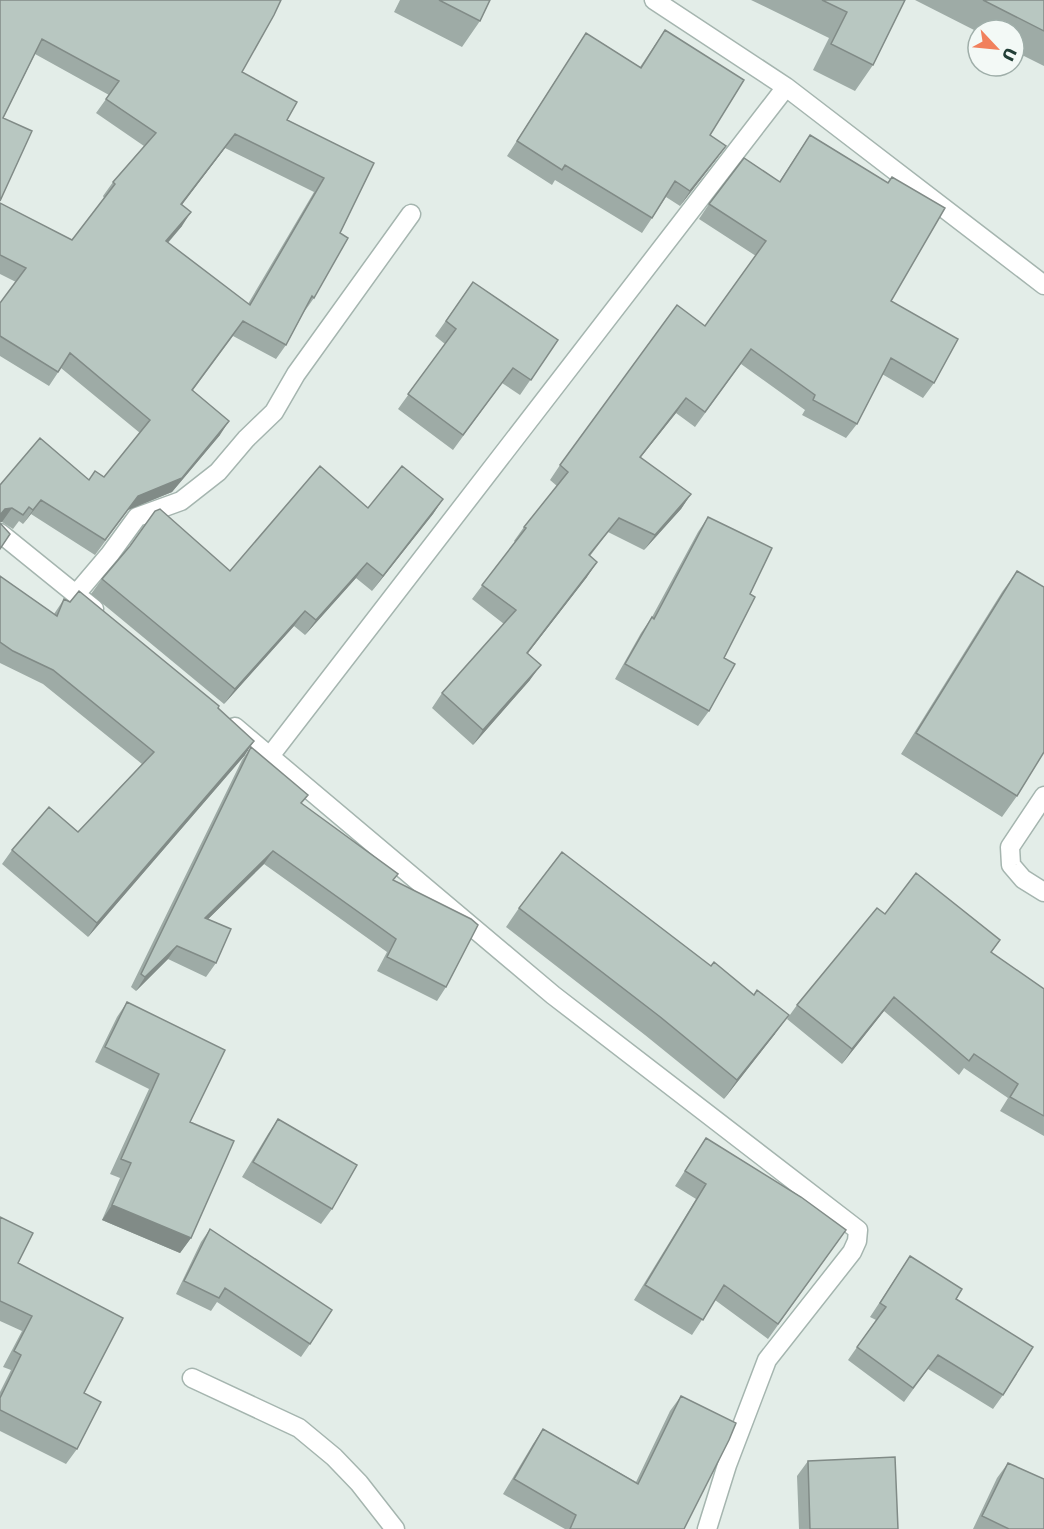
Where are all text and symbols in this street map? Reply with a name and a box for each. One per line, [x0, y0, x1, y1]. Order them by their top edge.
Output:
north arrow [966, 18, 1026, 78]
text: U [998, 44, 1020, 64]

